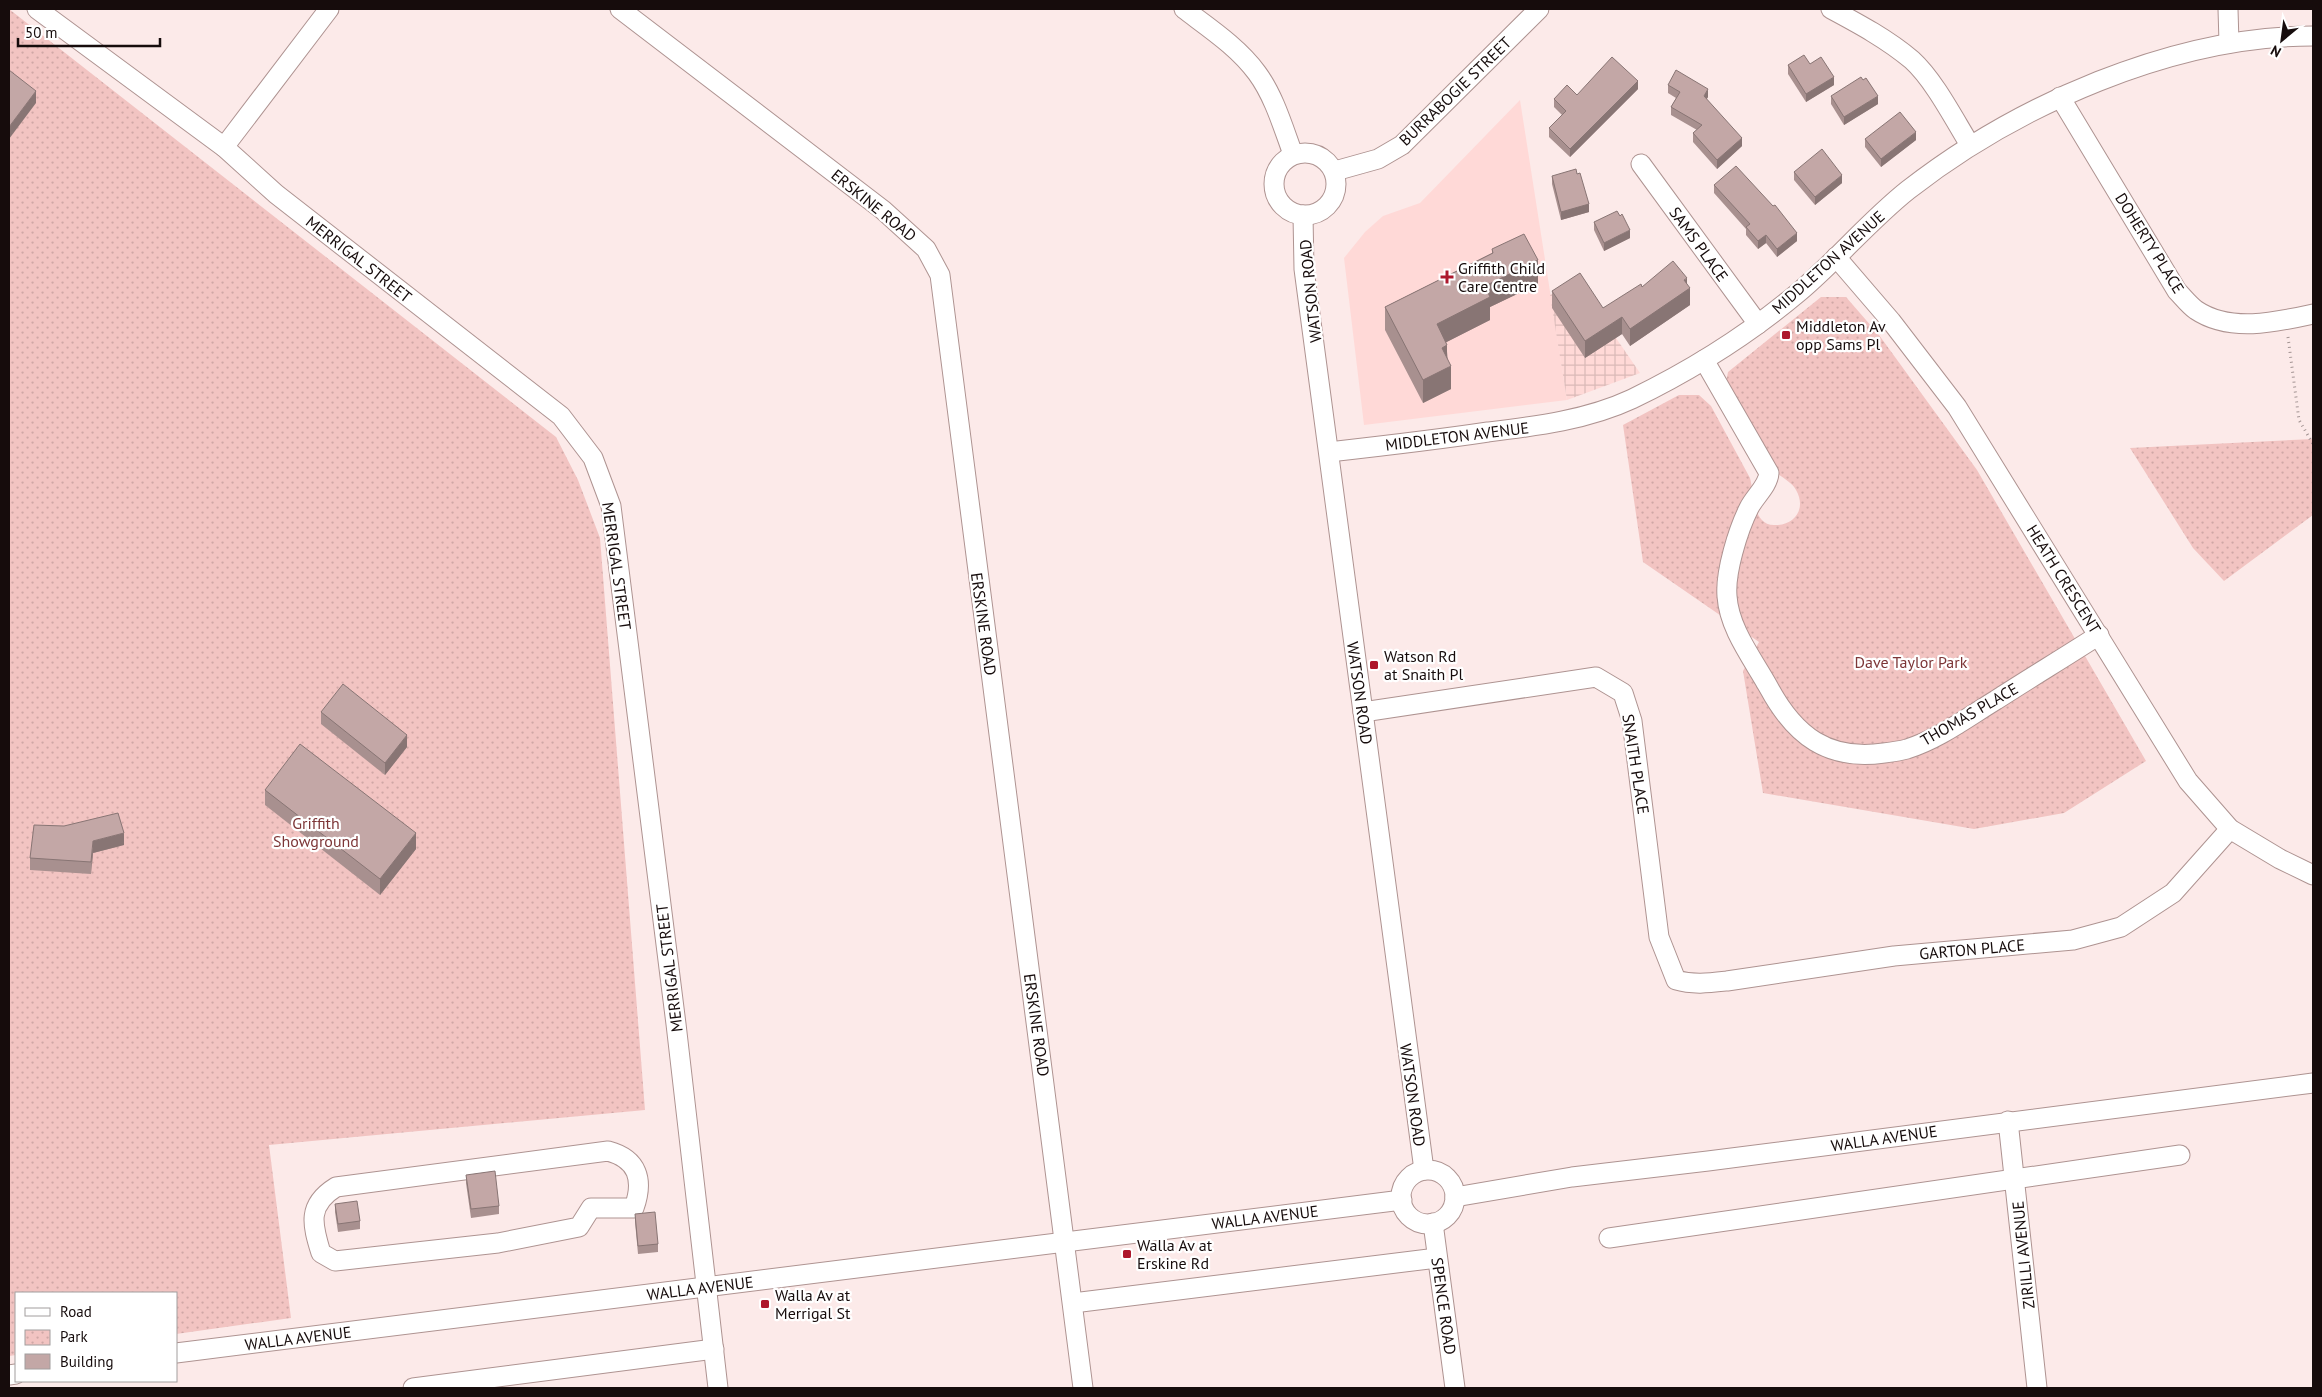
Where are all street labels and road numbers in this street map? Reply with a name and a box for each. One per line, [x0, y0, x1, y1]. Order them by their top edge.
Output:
street label: BURRABOGIE STREET [1395, 32, 1515, 150]
street label: ERSKINE ROAD [827, 165, 921, 245]
street label: DOHERTY PLACE [2111, 189, 2189, 297]
street label: SAMS PLACE [1665, 203, 1733, 285]
street label: MIDDLETON AVENUE [1768, 206, 1888, 318]
street label: MERRIGAL STREET [302, 211, 416, 307]
street label: WATSON ROAD [1295, 238, 1325, 344]
street label: MIDDLETON AVENUE [1384, 417, 1530, 455]
street label: MERRIGAL STREET [598, 501, 636, 631]
street label: HEATH CRESCENT [2023, 521, 2106, 637]
street label: ERSKINE ROAD [967, 571, 1001, 677]
street label: WATSON ROAD [1343, 640, 1377, 746]
street label: THOMAS PLACE [1917, 678, 2021, 750]
street label: SNAITH PLACE [1618, 712, 1654, 816]
street label: MERRIGAL STREET [651, 903, 687, 1033]
street label: GARTON PLACE [1918, 934, 2026, 964]
street label: ERSKINE ROAD [1020, 972, 1054, 1078]
street label: WATSON ROAD [1396, 1042, 1430, 1148]
street label: WALLA AVENUE [1829, 1121, 1939, 1155]
street label: ZIRILLI AVENUE [2007, 1200, 2039, 1310]
street label: WALLA AVENUE [1211, 1201, 1319, 1233]
street label: SPENCE ROAD [1427, 1256, 1461, 1356]
street label: WALLA AVENUE [646, 1272, 754, 1304]
street label: WALLA AVENUE [244, 1322, 352, 1354]

